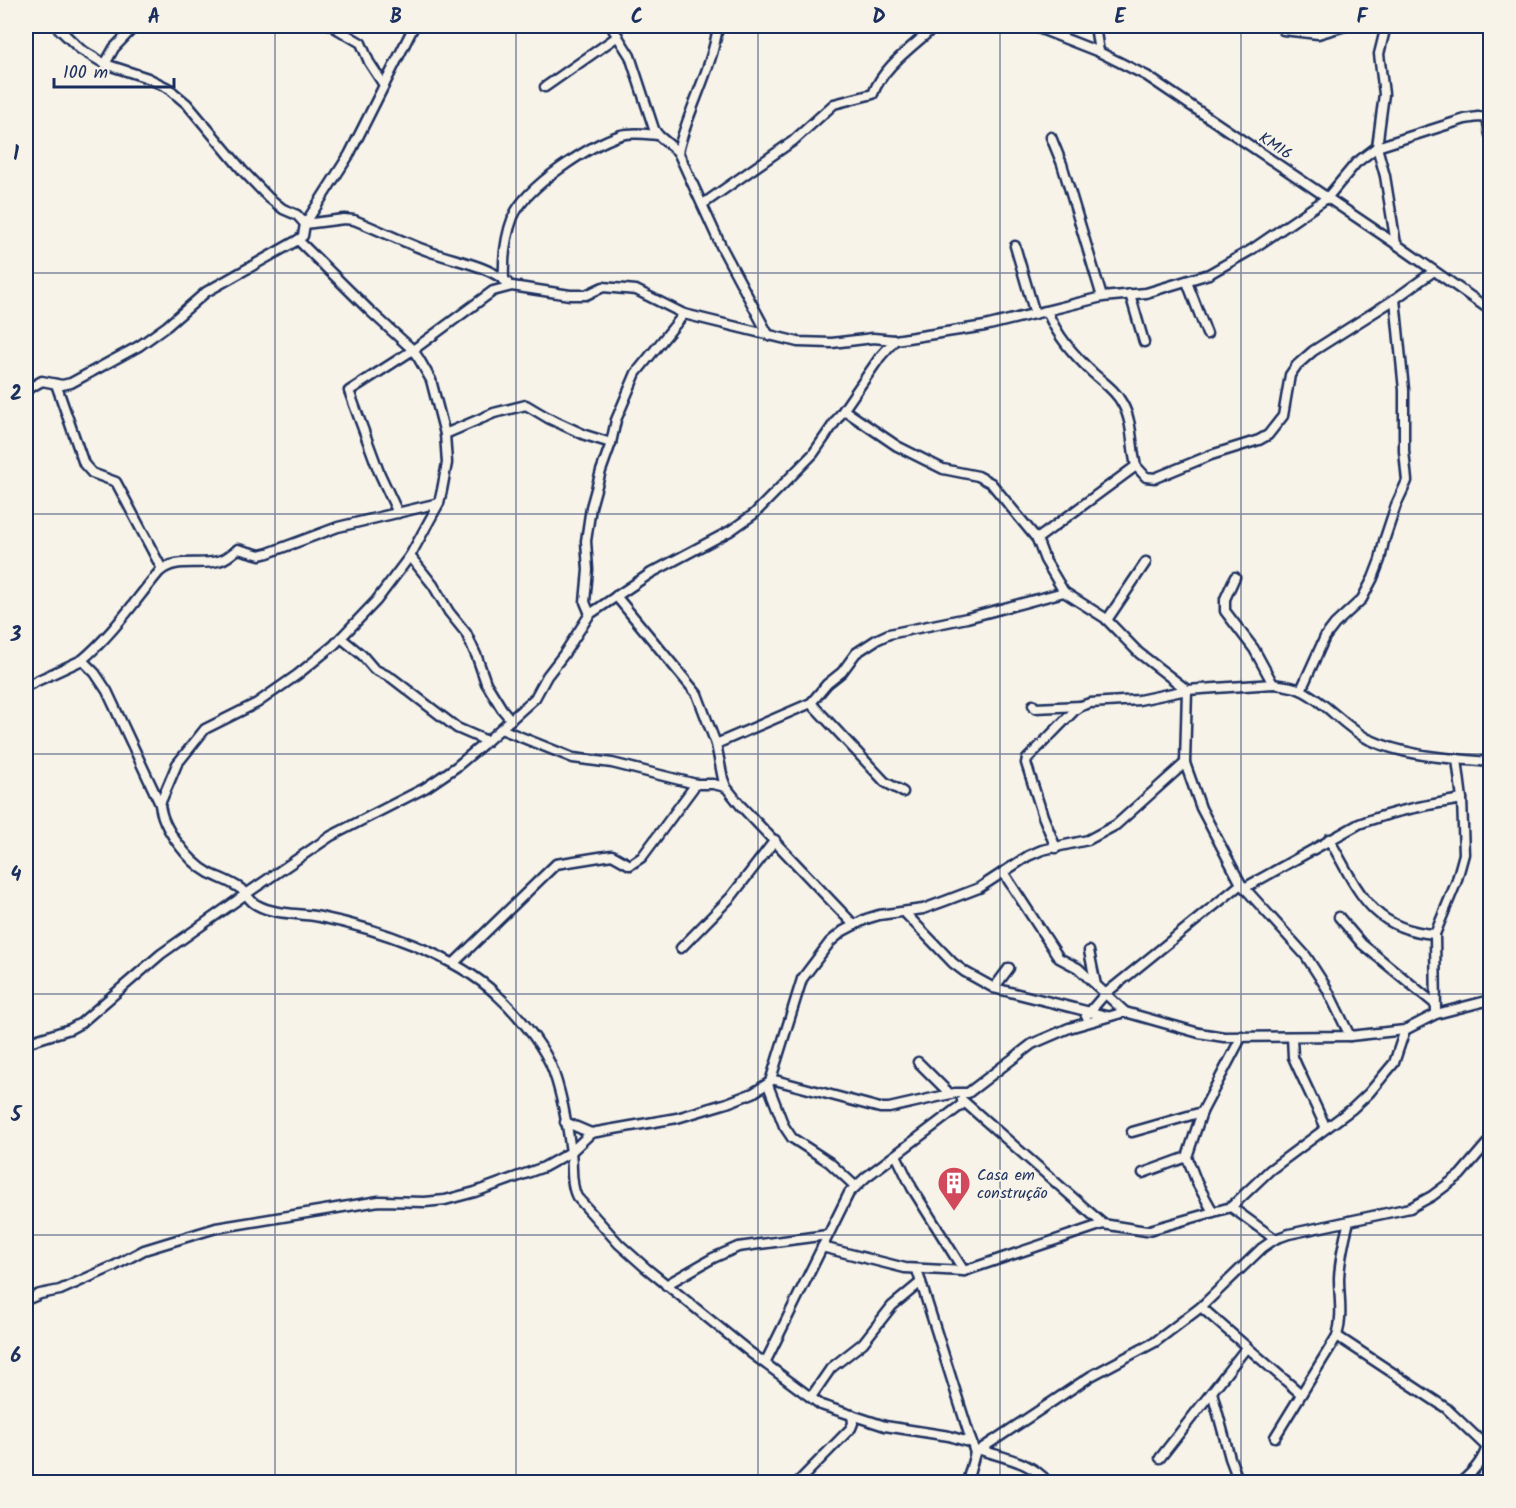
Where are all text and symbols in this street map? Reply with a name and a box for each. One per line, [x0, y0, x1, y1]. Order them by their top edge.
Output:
text: A [148, 2, 160, 34]
text: B [390, 2, 402, 34]
text: C [631, 2, 643, 34]
text: D [872, 2, 886, 34]
text: E [1114, 2, 1126, 34]
text: F [1357, 2, 1369, 34]
scale bar [54, 51, 174, 89]
text: 100 m [63, 59, 108, 88]
street label: KM16 [1253, 126, 1297, 167]
text: 1 [13, 139, 19, 171]
text: 2 [10, 379, 22, 411]
text: 3 [10, 620, 22, 652]
text: 4 [11, 860, 22, 892]
text: 5 [10, 1100, 23, 1132]
place label: Casa em construção [977, 1163, 1048, 1206]
building icon: Casa em construção [936, 1165, 972, 1212]
text: 6 [11, 1341, 22, 1373]

